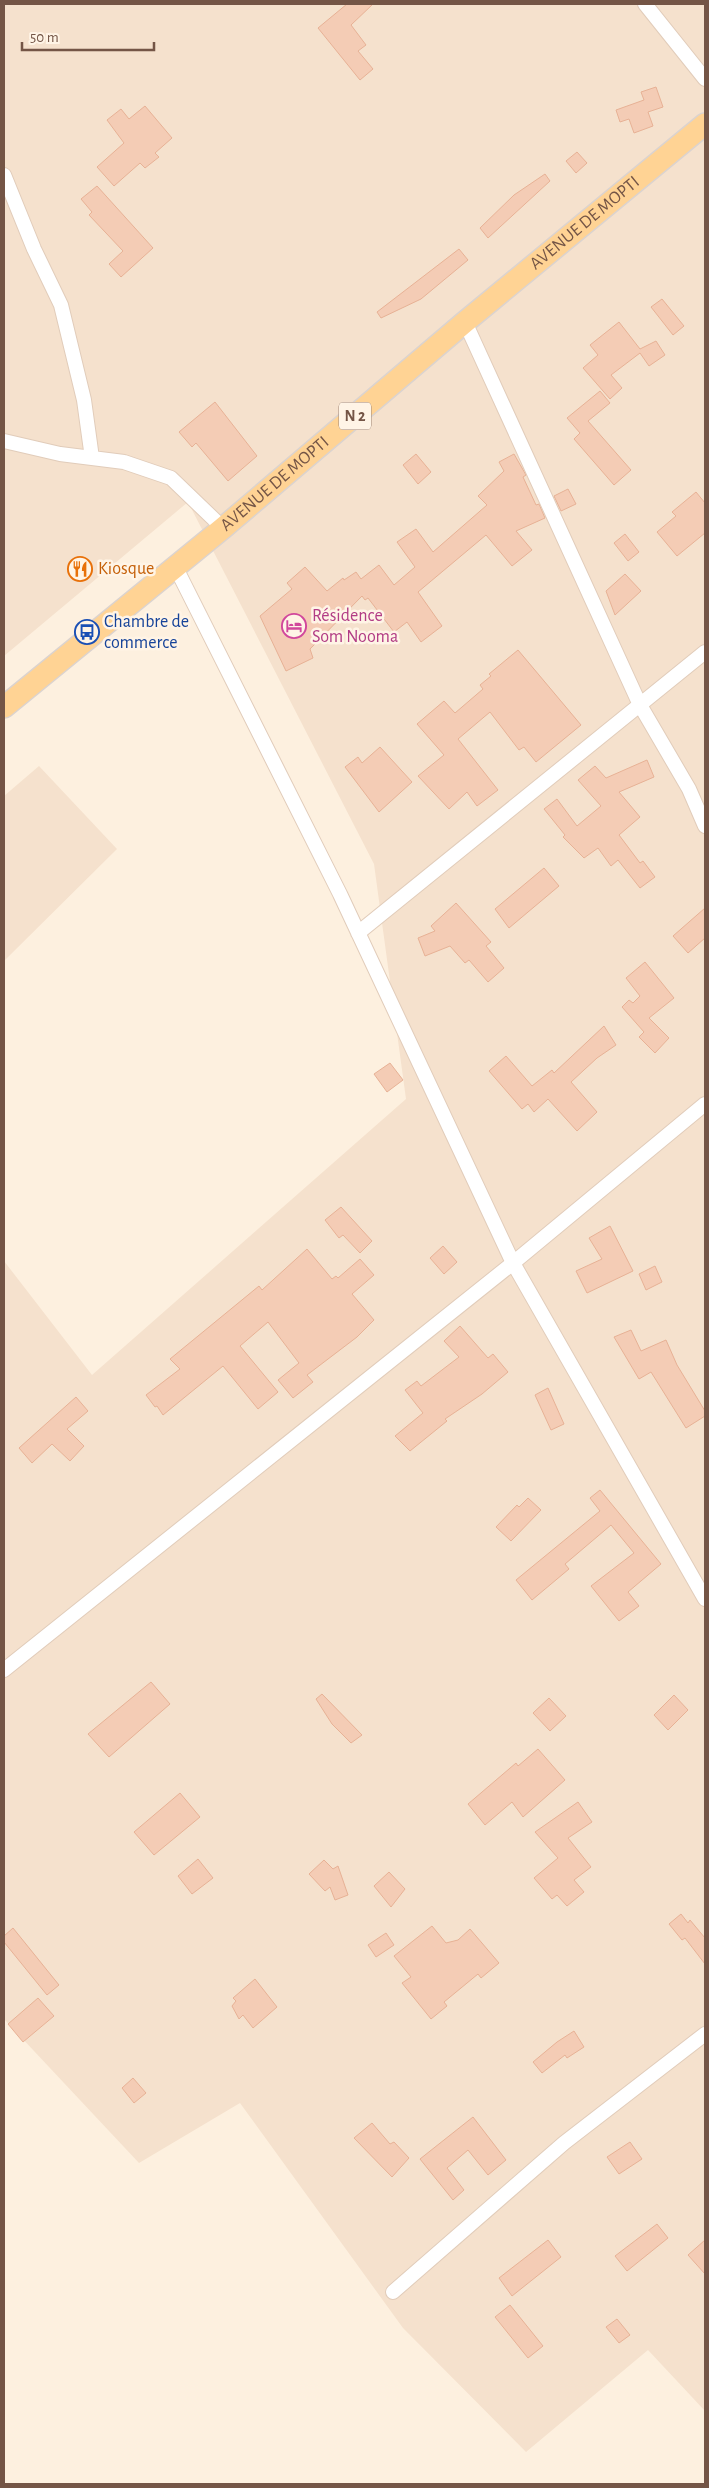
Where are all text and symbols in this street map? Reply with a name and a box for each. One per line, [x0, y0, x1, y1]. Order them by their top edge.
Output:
scale bar [22, 20, 155, 52]
text: 50 m [30, 30, 59, 45]
street label: AVENUE DE MOPTI [527, 173, 643, 273]
road number: N 2 [339, 402, 371, 430]
street label: AVENUE DE MOPTI [217, 433, 333, 535]
restaurant icon: Kiosque [67, 556, 93, 582]
place label: Kiosque [98, 560, 154, 578]
place label: Résidence Som Nooma [312, 607, 398, 646]
place label: Chambre de commerce [104, 613, 189, 652]
hotel icon: Résidence Som Nooma [281, 613, 307, 639]
bus stop icon: Chambre de commerce [74, 619, 100, 645]

